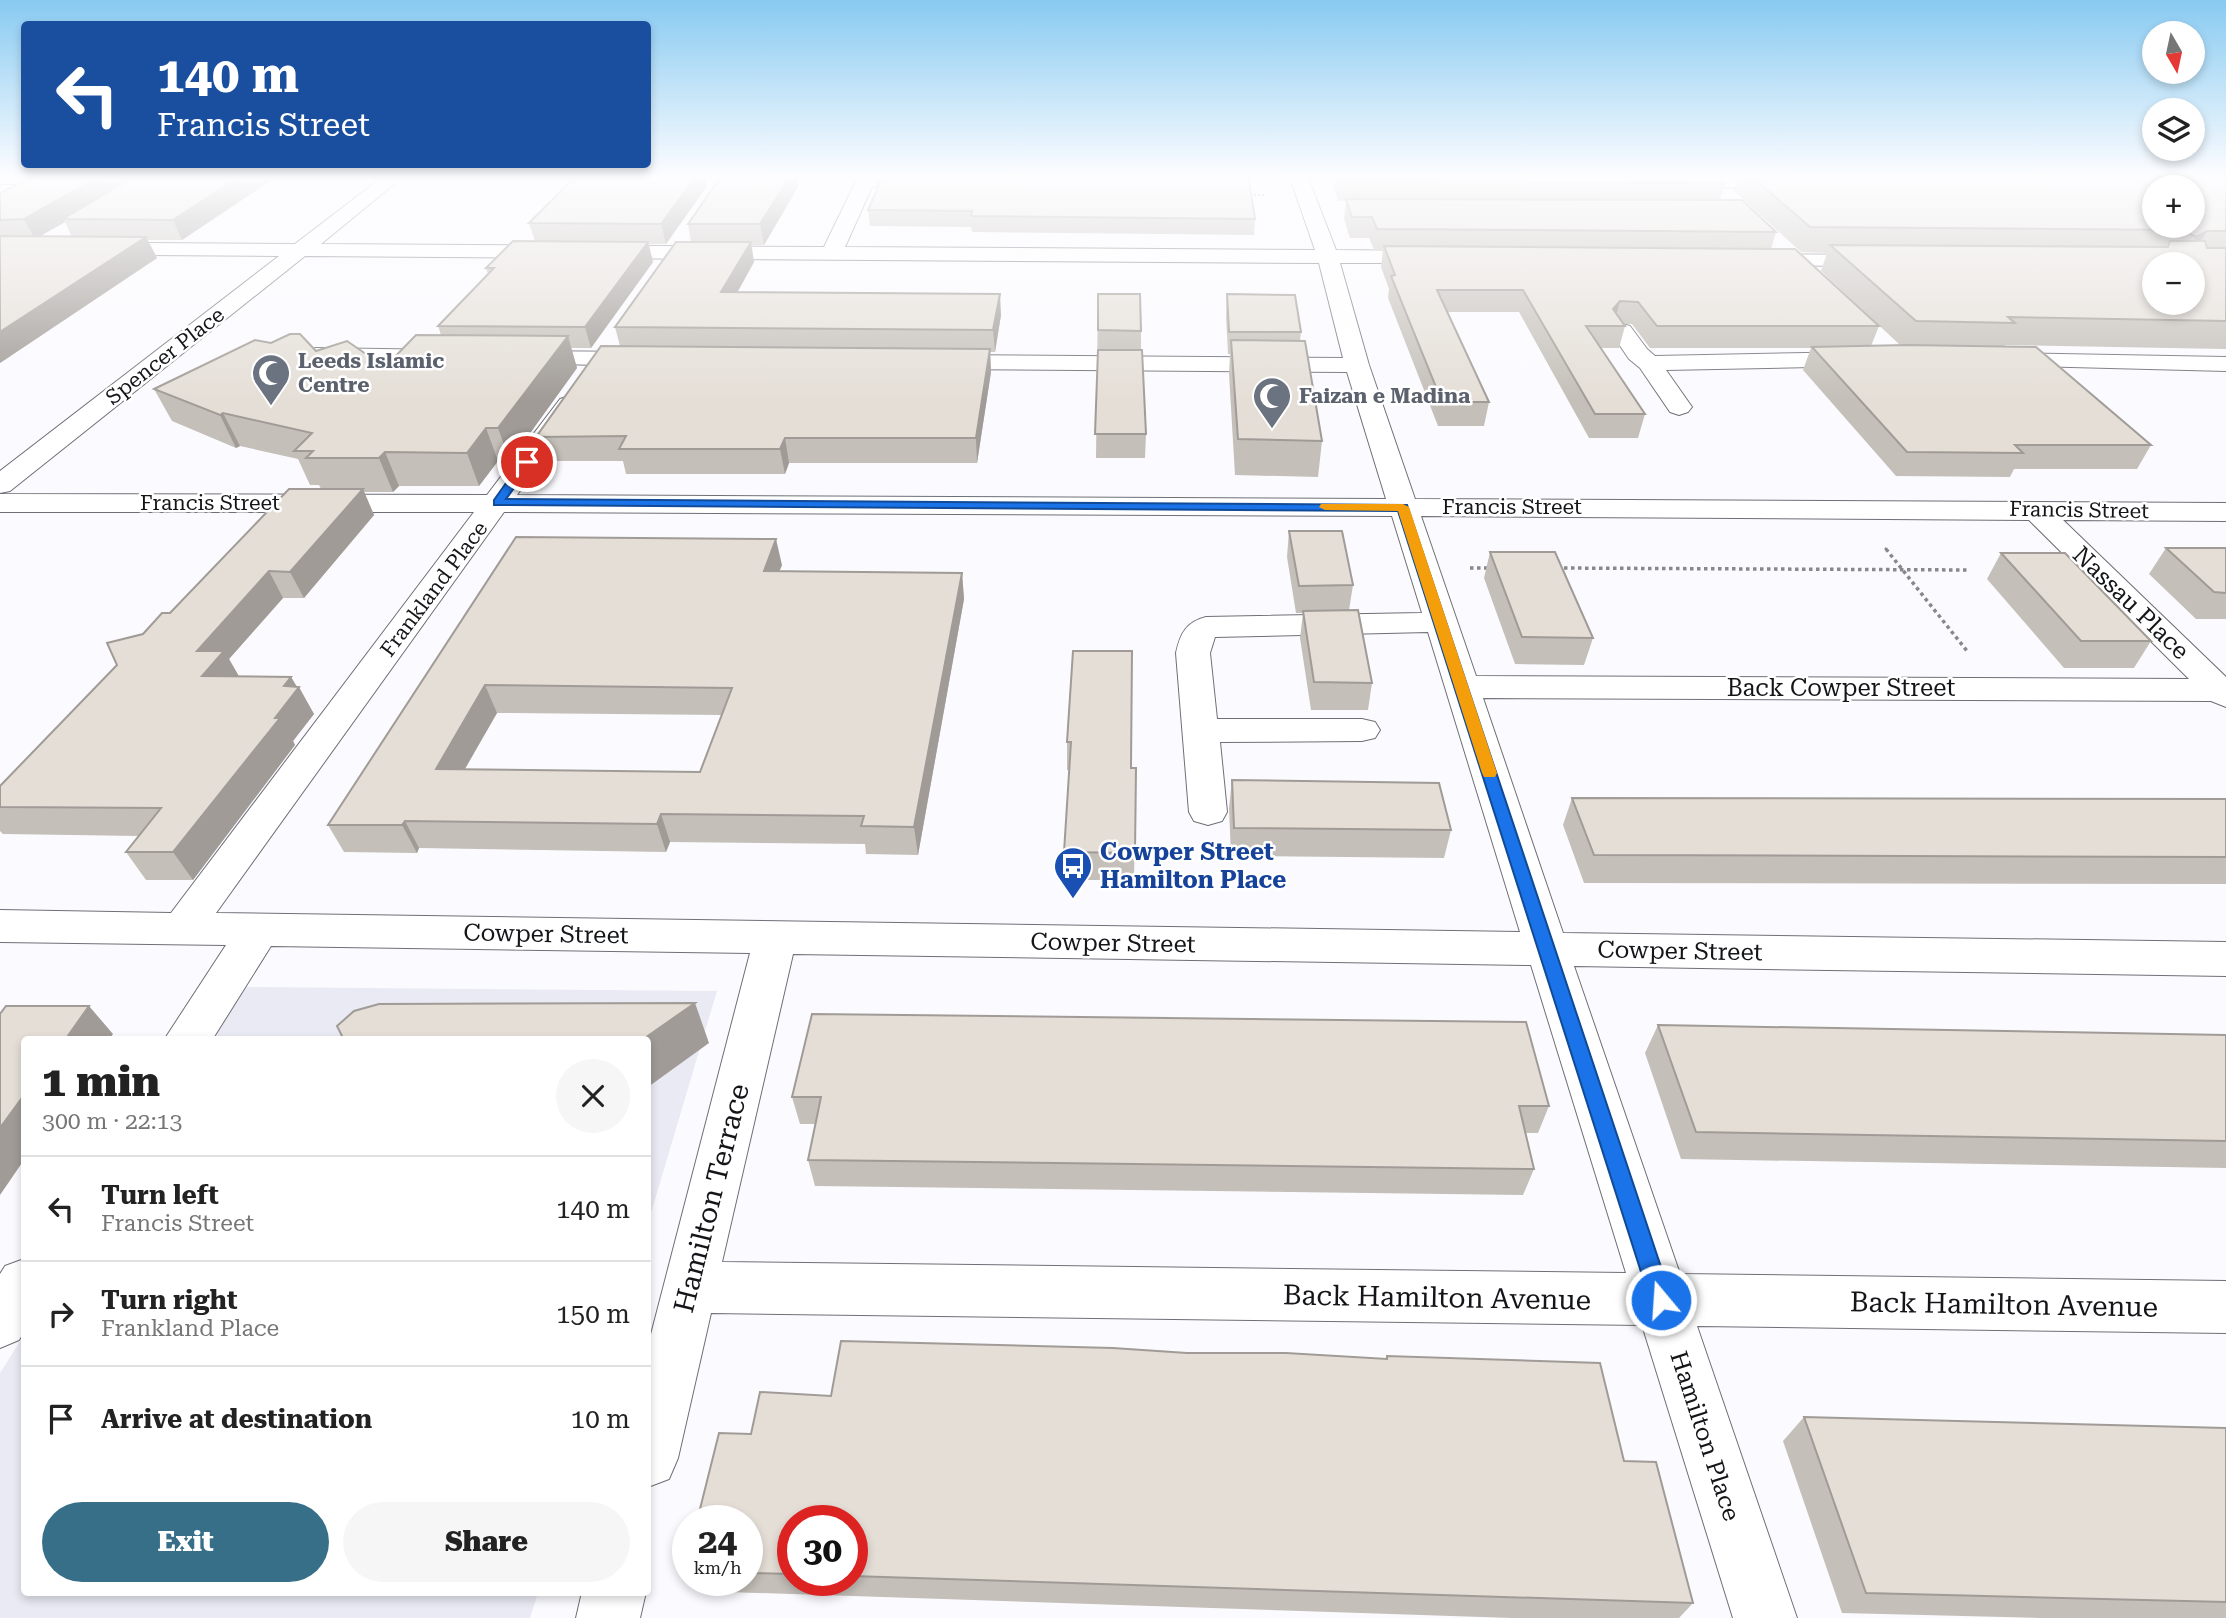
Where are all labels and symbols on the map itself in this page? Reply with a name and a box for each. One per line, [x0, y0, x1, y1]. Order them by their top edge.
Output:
north arrow [2142, 21, 2205, 84]
street label: Spencer Place [101, 302, 229, 410]
place label: Leeds Islamic Centre [298, 349, 444, 397]
mosque icon: Leeds Islamic Centre [250, 352, 292, 407]
mosque icon: Faizan e Madina [1251, 375, 1293, 430]
place label: Faizan e Madina [1299, 384, 1471, 408]
pin [497, 432, 557, 492]
street label: Francis Street [140, 491, 280, 515]
street label: Francis Street [1442, 495, 1582, 519]
street label: Francis Street [2009, 497, 2149, 523]
street label: Frankland Place [375, 517, 493, 661]
street label: Nassau Place [2067, 541, 2195, 665]
street label: Back Cowper Street [1727, 674, 1955, 702]
place label: Cowper Street Hamilton Place [1100, 838, 1286, 894]
bus stop icon: Cowper Street Hamilton Place [1052, 845, 1094, 900]
street label: Cowper Street [463, 919, 629, 949]
street label: Cowper Street [1030, 928, 1196, 958]
street label: Cowper Street [1597, 936, 1763, 966]
street label: Hamilton Terrace [667, 1080, 756, 1316]
position arrow [1624, 1263, 1698, 1337]
street label: Back Hamilton Avenue [1283, 1278, 1591, 1317]
street label: Back Hamilton Avenue [1850, 1285, 2158, 1324]
street label: Hamilton Place [1664, 1348, 1746, 1524]
speed limit sign: 30 [777, 1505, 868, 1596]

